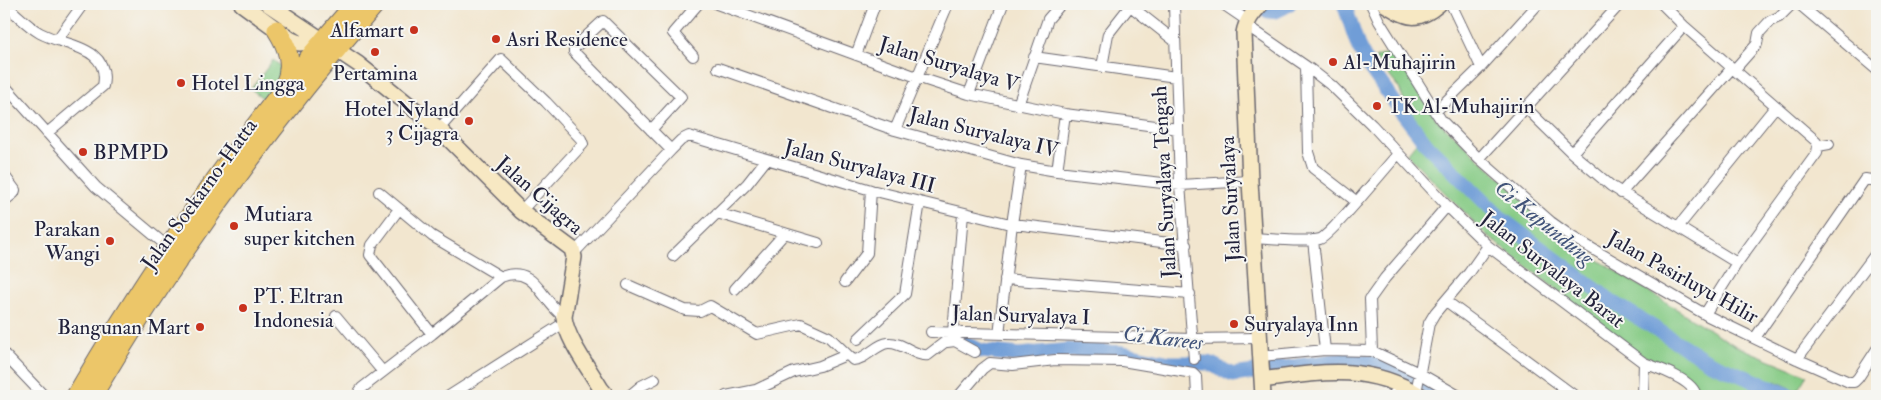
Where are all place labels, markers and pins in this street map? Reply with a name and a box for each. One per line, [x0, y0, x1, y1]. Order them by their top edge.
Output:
place label: Alfamart [329, 17, 404, 44]
marker: Alfamart [408, 24, 420, 36]
place label: Asri Residence [505, 26, 628, 53]
marker: Asri Residence [490, 33, 502, 45]
marker: Pertamina [369, 46, 381, 58]
place label: Al-Muhajirin [1342, 49, 1456, 76]
marker: Al-Muhajirin [1327, 56, 1339, 68]
place label: Pertamina [332, 60, 418, 87]
place label: Hotel Lingga [191, 70, 305, 97]
marker: Hotel Lingga [175, 77, 187, 89]
place label: TK Al-Muhajirin [1387, 93, 1535, 120]
place label: Hotel Nyland 3 Cijagra [344, 96, 460, 147]
marker: TK Al-Muhajirin [1371, 100, 1383, 112]
marker: Hotel Nyland 3 Cijagra [463, 115, 475, 127]
place label: BPMPD [93, 139, 169, 166]
marker: BPMPD [77, 146, 89, 158]
place label: Mutiara super kitchen [244, 201, 355, 252]
place label: Parakan Wangi [34, 216, 100, 267]
marker: Mutiara super kitchen [228, 220, 240, 232]
marker: Parakan Wangi [104, 235, 116, 247]
place label: PT. Eltran Indonesia [253, 283, 343, 334]
marker: PT. Eltran Indonesia [237, 302, 249, 314]
place label: Suryalaya Inn [1244, 311, 1358, 338]
place label: Bangunan Mart [57, 314, 190, 341]
marker: Suryalaya Inn [1228, 318, 1240, 330]
marker: Bangunan Mart [194, 321, 206, 333]

